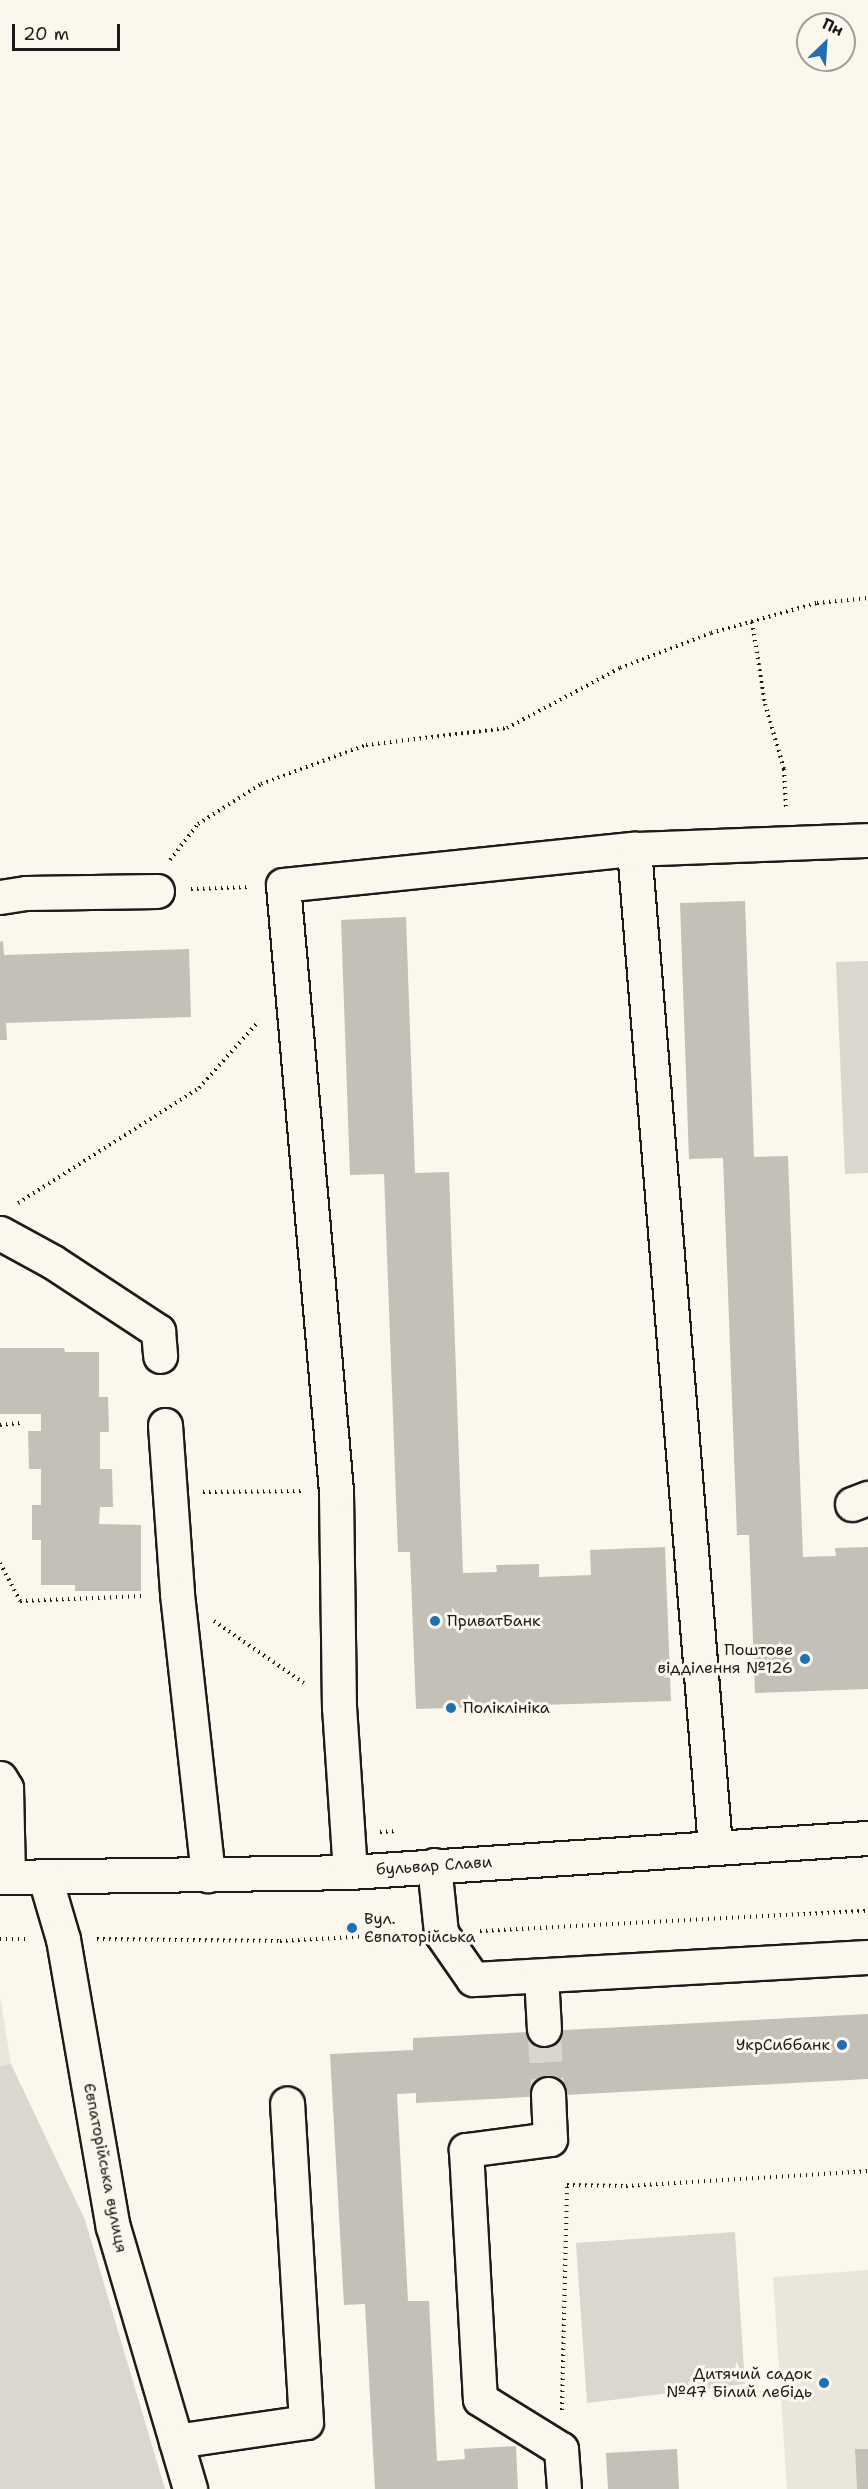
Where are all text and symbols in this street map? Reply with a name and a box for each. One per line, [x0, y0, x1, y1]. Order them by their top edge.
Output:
scale bar [15, 12, 123, 50]
north arrow [796, 12, 856, 72]
text: Пн [819, 13, 847, 41]
text: 20 m [23, 22, 69, 46]
place label: ПриватБанк [447, 1611, 541, 1631]
marker: ПриватБанк [428, 1614, 442, 1628]
place label: Поштове відділення №126 [658, 1640, 793, 1678]
marker: Поштове відділення №126 [798, 1652, 812, 1666]
place label: Поліклініка [463, 1698, 550, 1718]
marker: Поліклініка [444, 1701, 458, 1715]
street label: бульвар Слави [375, 1852, 493, 1880]
place label: Вул. Євпаторійська [364, 1909, 476, 1947]
marker: Вул. Євпаторійська [345, 1921, 359, 1935]
place label: УкрСиббанк [736, 2035, 830, 2055]
marker: УкрСиббанк [835, 2038, 849, 2052]
street label: Євпаторійська вулиця [79, 2081, 131, 2255]
place label: Дитячий садок №47 Білий лебідь [666, 2364, 812, 2402]
marker: Дитячий садок №47 Білий лебідь [817, 2376, 831, 2390]

